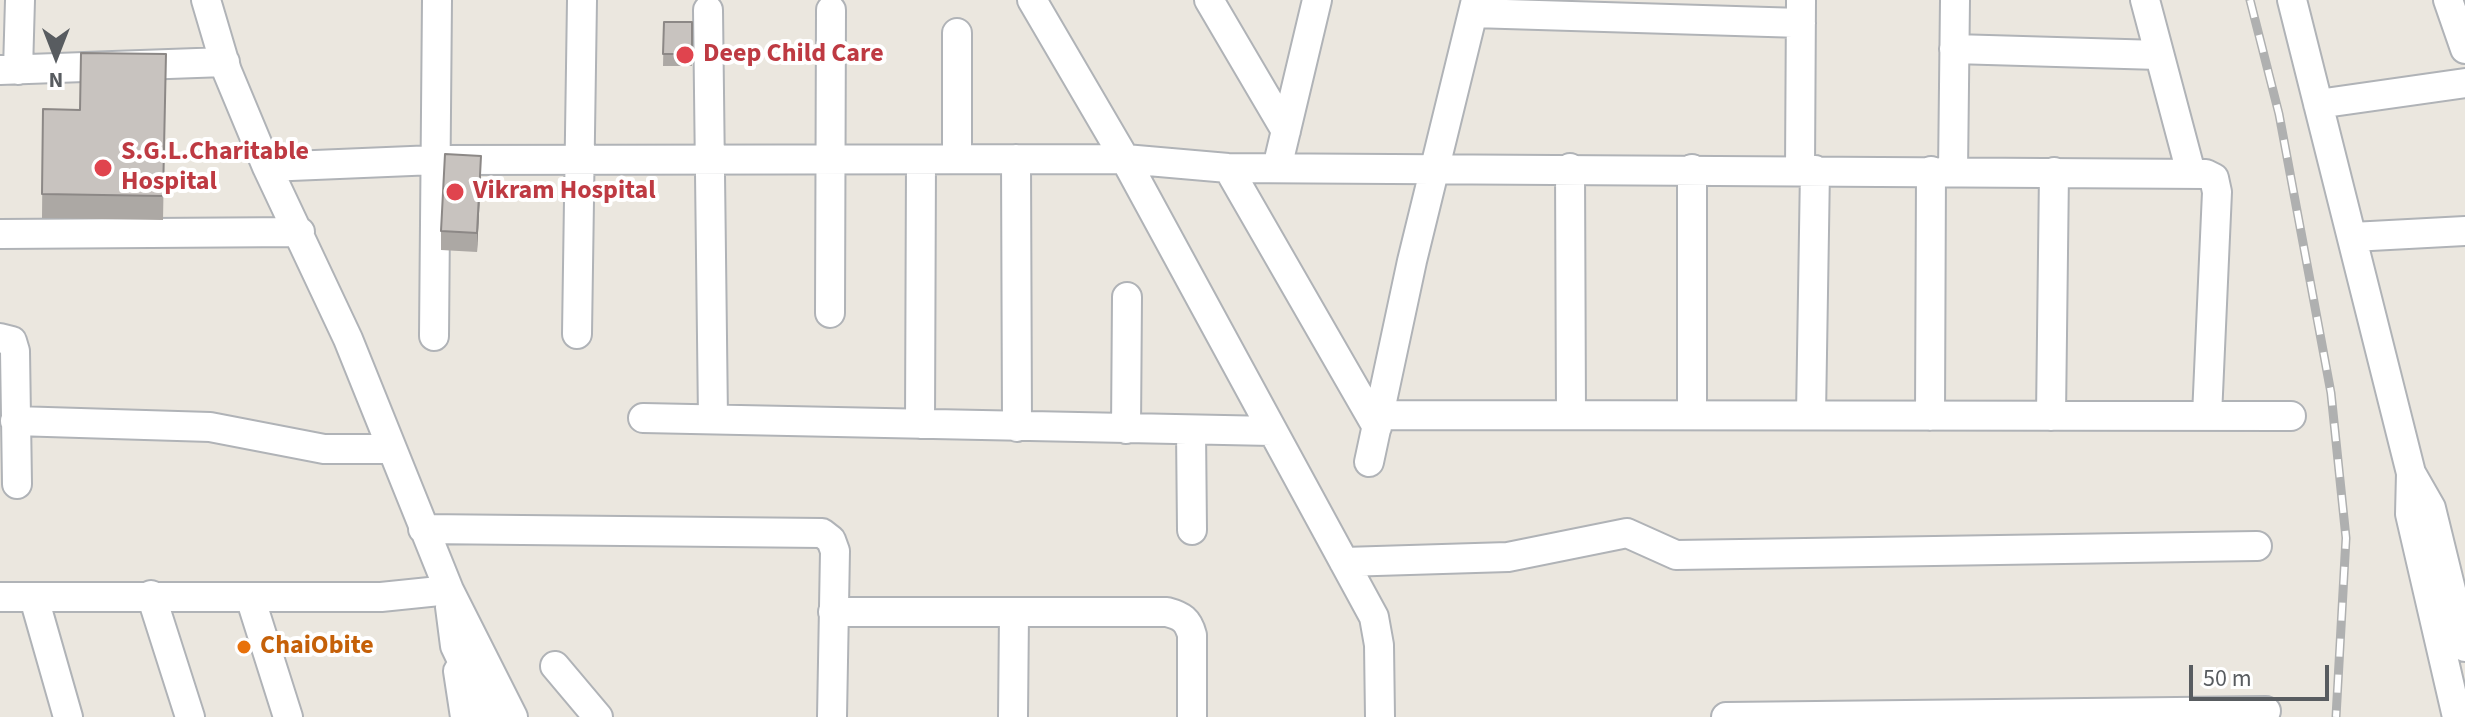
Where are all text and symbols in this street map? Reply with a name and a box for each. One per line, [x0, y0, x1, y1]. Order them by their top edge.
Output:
north arrow [16, 16, 96, 96]
place label: Deep Child Care [703, 39, 884, 71]
marker: Deep Child Care [674, 44, 696, 66]
text: N [49, 64, 63, 96]
place label: S.G.L.Charitable Hospital [121, 137, 309, 198]
marker: S.G.L.Charitable Hospital [92, 157, 114, 179]
place label: Vikram Hospital [473, 176, 656, 208]
marker: Vikram Hospital [444, 181, 466, 203]
place label: ChaiObite [260, 631, 374, 663]
marker: ChaiObite [235, 638, 253, 656]
scale bar [2193, 649, 2333, 699]
text: 50 m [2203, 661, 2252, 696]

